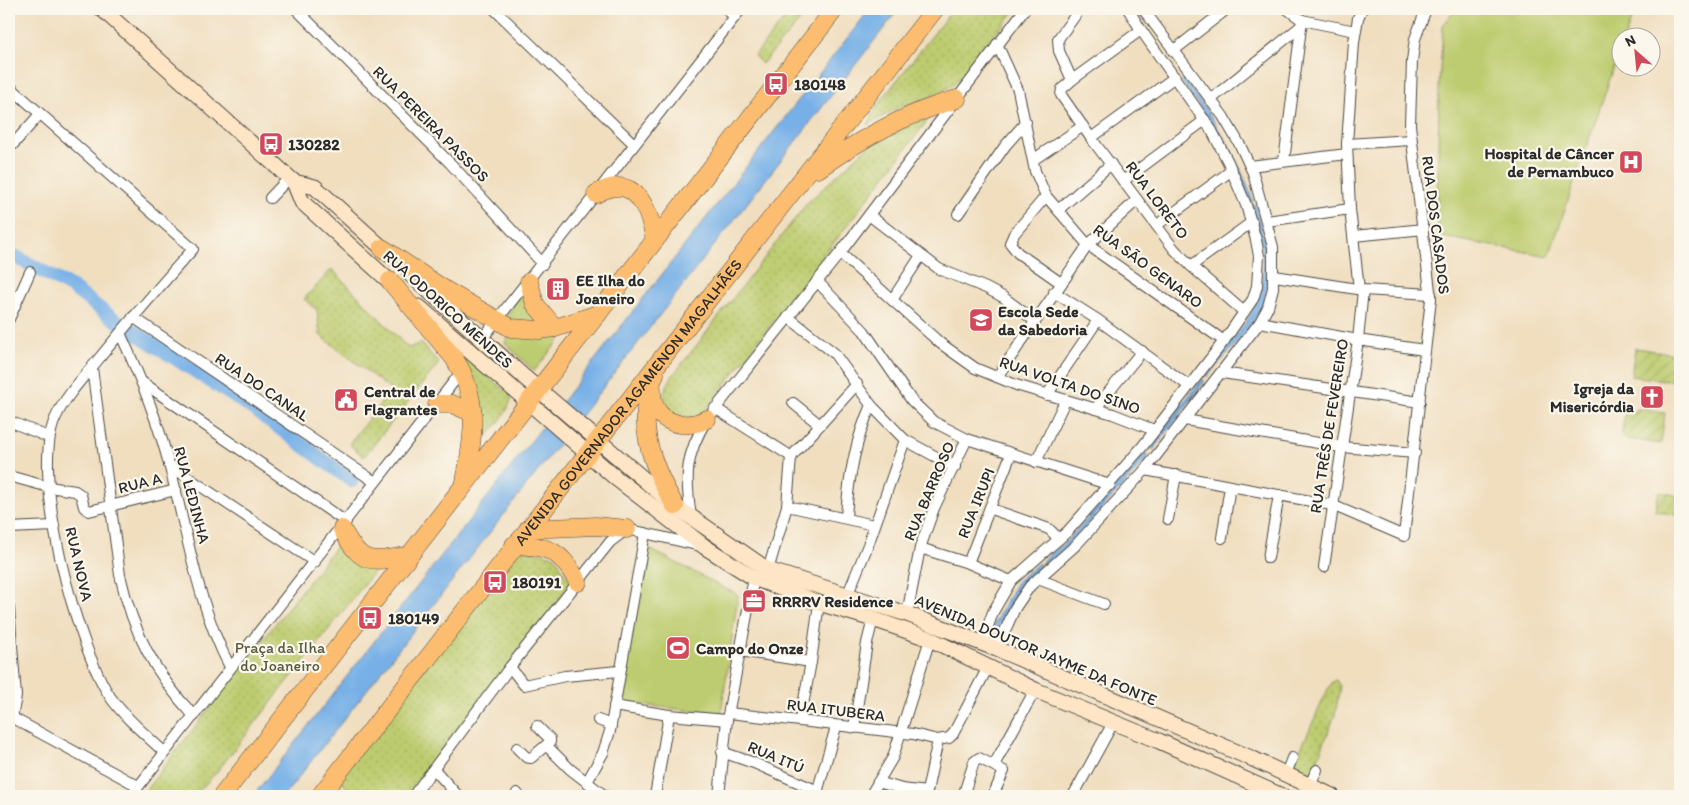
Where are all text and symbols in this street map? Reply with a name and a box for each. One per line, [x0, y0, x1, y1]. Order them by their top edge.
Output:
north arrow [1612, 28, 1662, 78]
text: N [1622, 31, 1638, 51]
street label: RUA PEREIRA PASSOS [369, 62, 493, 186]
bus stop icon: 180148 [763, 71, 789, 97]
place label: 180148 [794, 75, 846, 94]
bus stop icon: 130282 [258, 131, 284, 157]
place label: 130282 [288, 135, 340, 154]
place label: Hospital de Câncer de Pernambuco [1485, 144, 1615, 181]
hospital icon: Hospital de Câncer de Pernambuco [1618, 149, 1644, 175]
street label: RUA DOS CASADOS [1418, 155, 1454, 295]
street label: RUA LORETO [1121, 157, 1193, 243]
street label: RUA SÃO GENARO [1089, 220, 1207, 312]
street label: RUA ODORICO MENDES [379, 246, 517, 372]
street label: AVENIDA GOVERNADOR AGAMENON MAGALHÃES [510, 255, 746, 549]
place label: EE Ilha do Joaneiro [575, 271, 645, 308]
building icon: EE Ilha do Joaneiro [545, 276, 571, 302]
place label: Escola Sede da Sabedoria [998, 302, 1088, 339]
school or university icon: Escola Sede da Sabedoria [968, 307, 994, 333]
street label: RUA TRÊS DE FEVEREIRO [1306, 337, 1352, 515]
street label: RUA DO CANAL [211, 349, 313, 425]
street label: RUA VOLTA DO SINO [997, 352, 1143, 418]
place label: Igreja da Misericórdia [1550, 379, 1635, 416]
place label: Central de Flagrantes [364, 382, 437, 420]
church icon: Igreja da Misericórdia [1639, 384, 1665, 410]
public building icon: Central de Flagrantes [333, 387, 359, 413]
street label: RUA BARROSO [900, 438, 958, 544]
street label: RUA LEDINHA [170, 444, 214, 546]
street label: RUA IRUPI [953, 465, 999, 541]
street label: RUA A [116, 468, 164, 498]
street label: RUA NOVA [61, 525, 97, 603]
bus stop icon: 180191 [482, 569, 508, 595]
place label: 180191 [512, 573, 562, 592]
office icon: RRRRV Residence [741, 588, 767, 614]
street label: AVENIDA DOUTOR JAYME DA FONTE [912, 590, 1160, 710]
place label: RRRRV Residence [772, 592, 894, 611]
bus stop icon: 180149 [357, 605, 383, 631]
place label: 180149 [388, 609, 439, 628]
sports icon: Campo do Onze [665, 635, 691, 661]
park label: Praça da Ilha do Joaneiro [235, 638, 326, 675]
place label: Campo do Onze [696, 639, 804, 659]
street label: RUA ITUBERA [786, 695, 886, 725]
street label: RUA ITÚ [745, 737, 807, 777]

